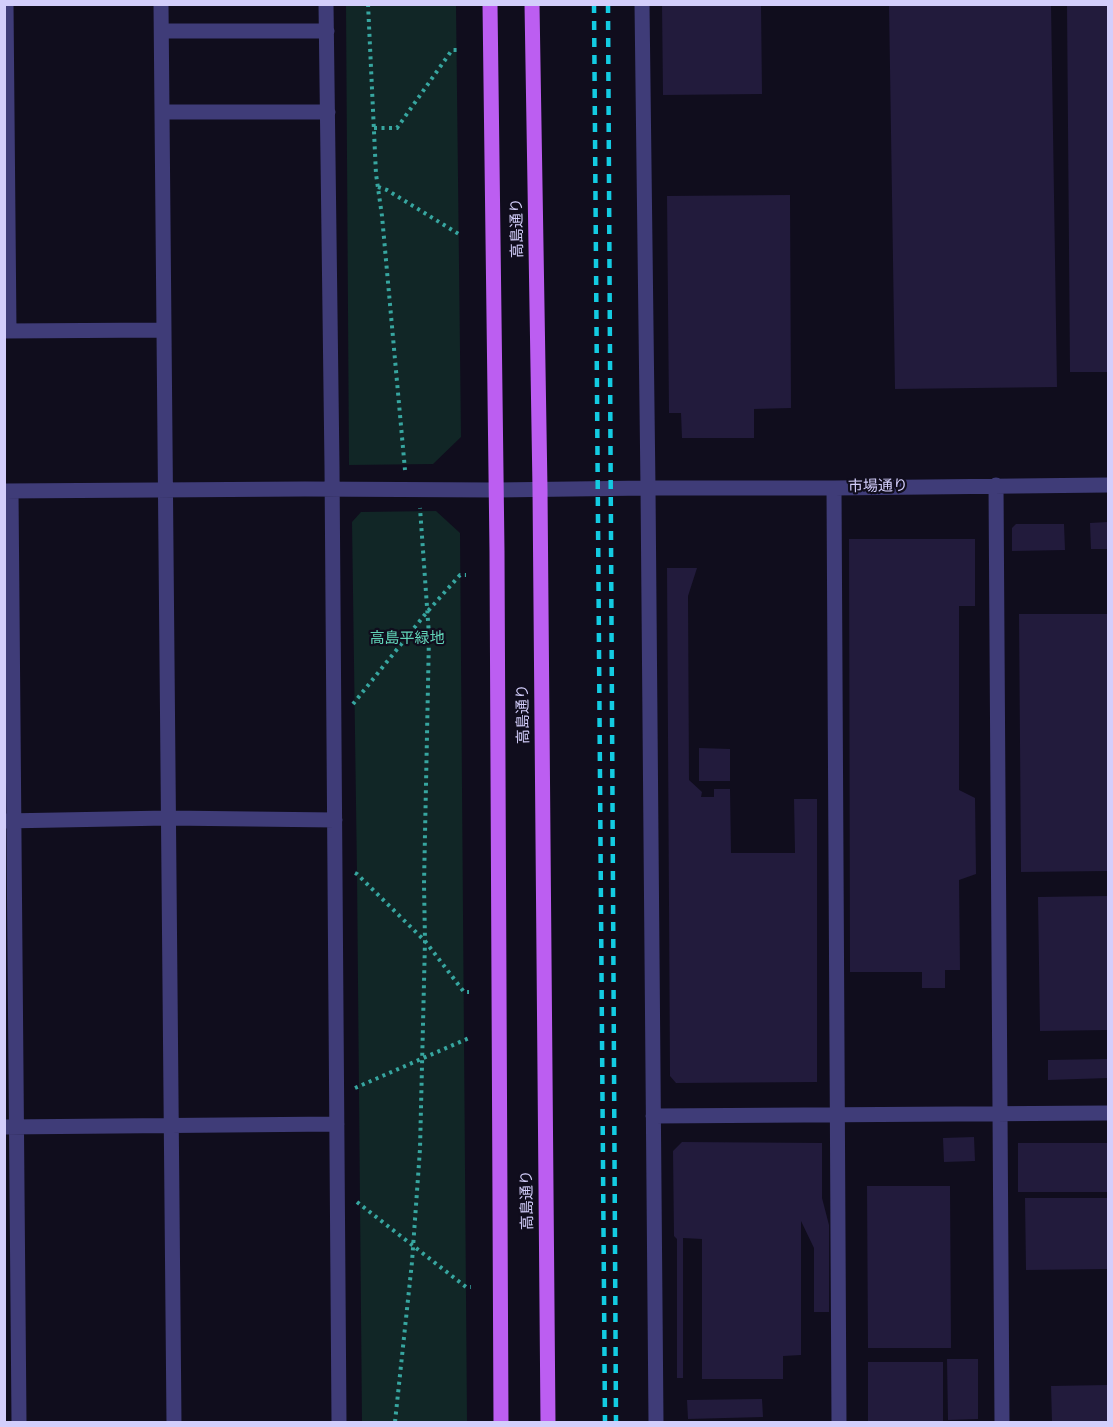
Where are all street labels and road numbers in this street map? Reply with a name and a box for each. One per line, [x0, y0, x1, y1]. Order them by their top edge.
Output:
street label: 高島通り [508, 198, 528, 258]
street label: 市場通り [848, 477, 908, 497]
street label: 高島通り [514, 684, 534, 744]
street label: 高島通り [518, 1170, 538, 1230]

